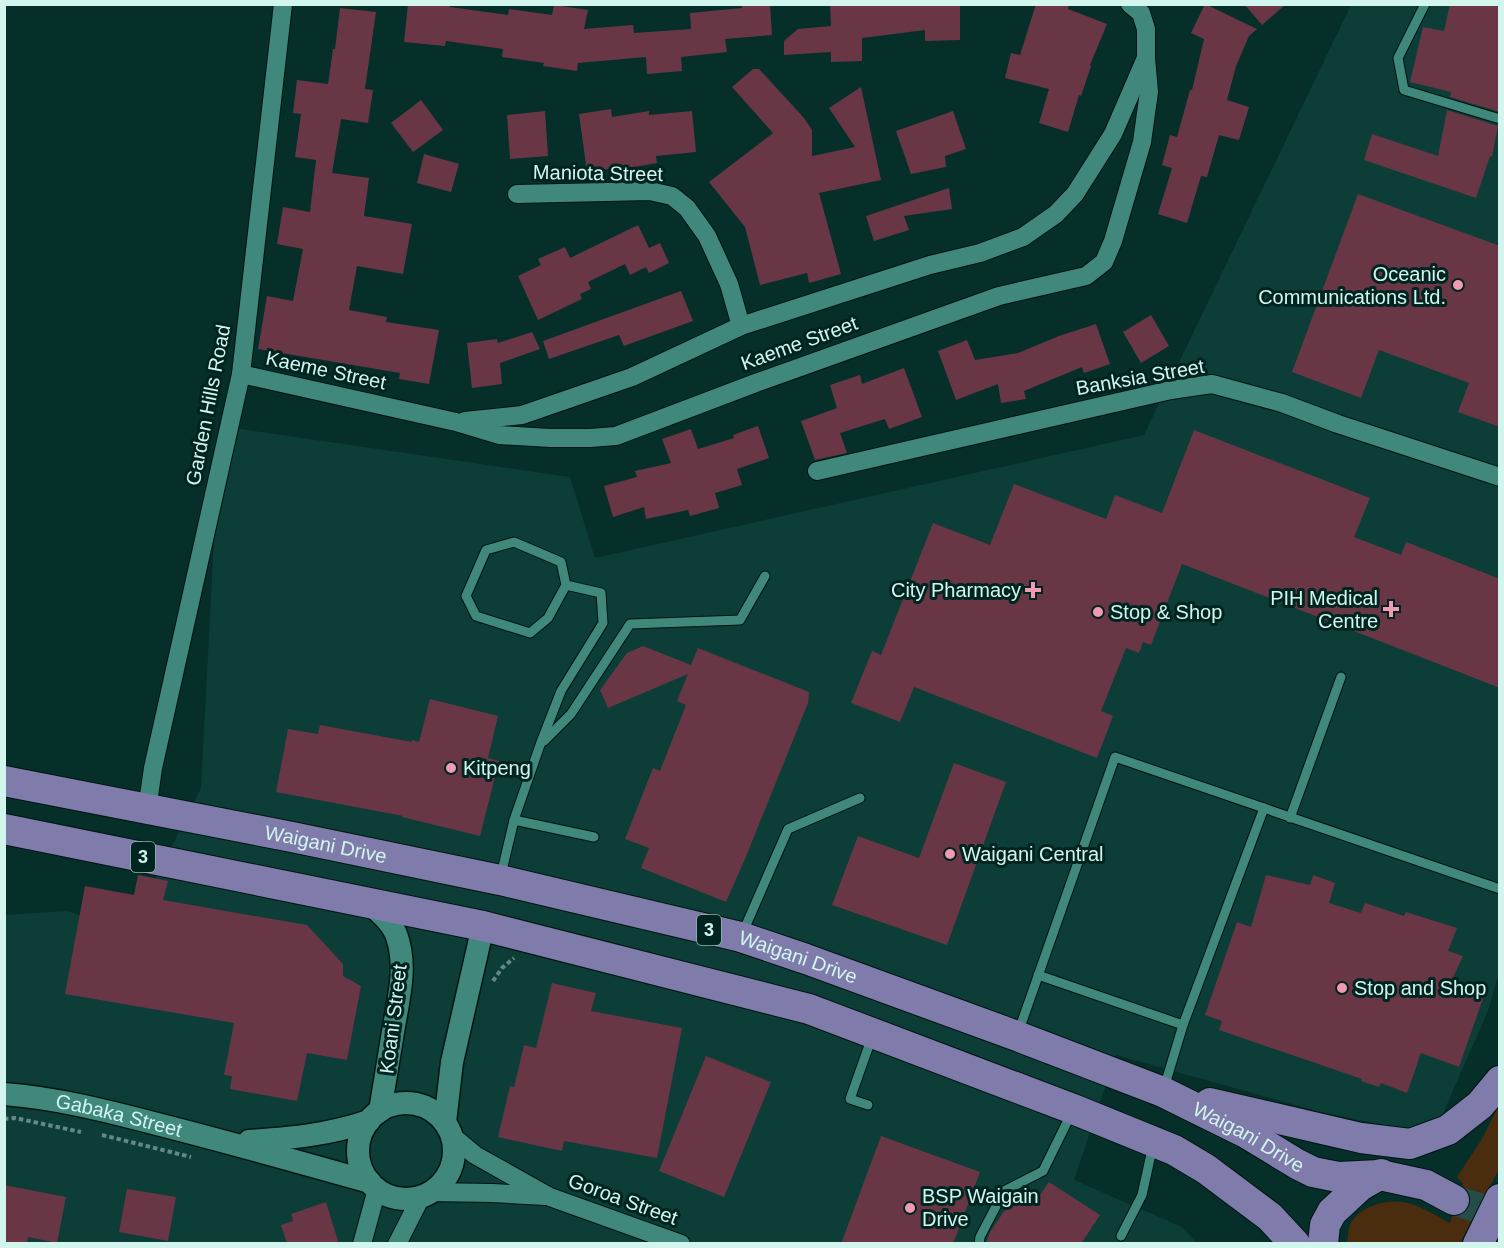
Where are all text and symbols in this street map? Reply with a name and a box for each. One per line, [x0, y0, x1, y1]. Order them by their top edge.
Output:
street label: Maniota Street [533, 161, 664, 185]
place label: Oceanic Communications Ltd. [1258, 263, 1446, 308]
marker: Oceanic Communications Ltd. [1451, 278, 1465, 292]
street label: Kaeme Street [738, 312, 861, 374]
street label: Garden Hills Road [182, 323, 234, 487]
street label: Kaeme Street [264, 347, 389, 394]
street label: Banksia Street [1074, 355, 1206, 399]
place label: City Pharmacy [891, 579, 1021, 601]
marker: City Pharmacy [1026, 583, 1040, 597]
place label: PIH Medical Centre [1270, 587, 1378, 632]
marker: PIH Medical Centre [1382, 600, 1400, 618]
place label: Stop & Shop [1110, 601, 1222, 623]
marker: Stop & Shop [1091, 605, 1105, 619]
place label: Kitpeng [463, 757, 531, 779]
marker: Kitpeng [444, 761, 458, 775]
street label: Waigani Drive [263, 821, 389, 867]
road number: 3 [131, 842, 155, 872]
place label: Waigani Central [962, 843, 1104, 865]
marker: Waigani Central [943, 847, 957, 861]
road number: 3 [697, 915, 721, 945]
street label: Waigani Drive [736, 926, 860, 988]
street label: Koani Street [375, 963, 411, 1075]
place label: Stop and Shop [1354, 977, 1486, 999]
marker: Stop and Shop [1335, 981, 1349, 995]
street label: Gabaka Street [54, 1090, 185, 1141]
street label: Waigani Drive [1190, 1098, 1308, 1177]
street label: Goroa Street [565, 1169, 681, 1229]
place label: BSP Waigain Drive [922, 1185, 1039, 1230]
marker: BSP Waigain Drive [903, 1201, 917, 1215]

